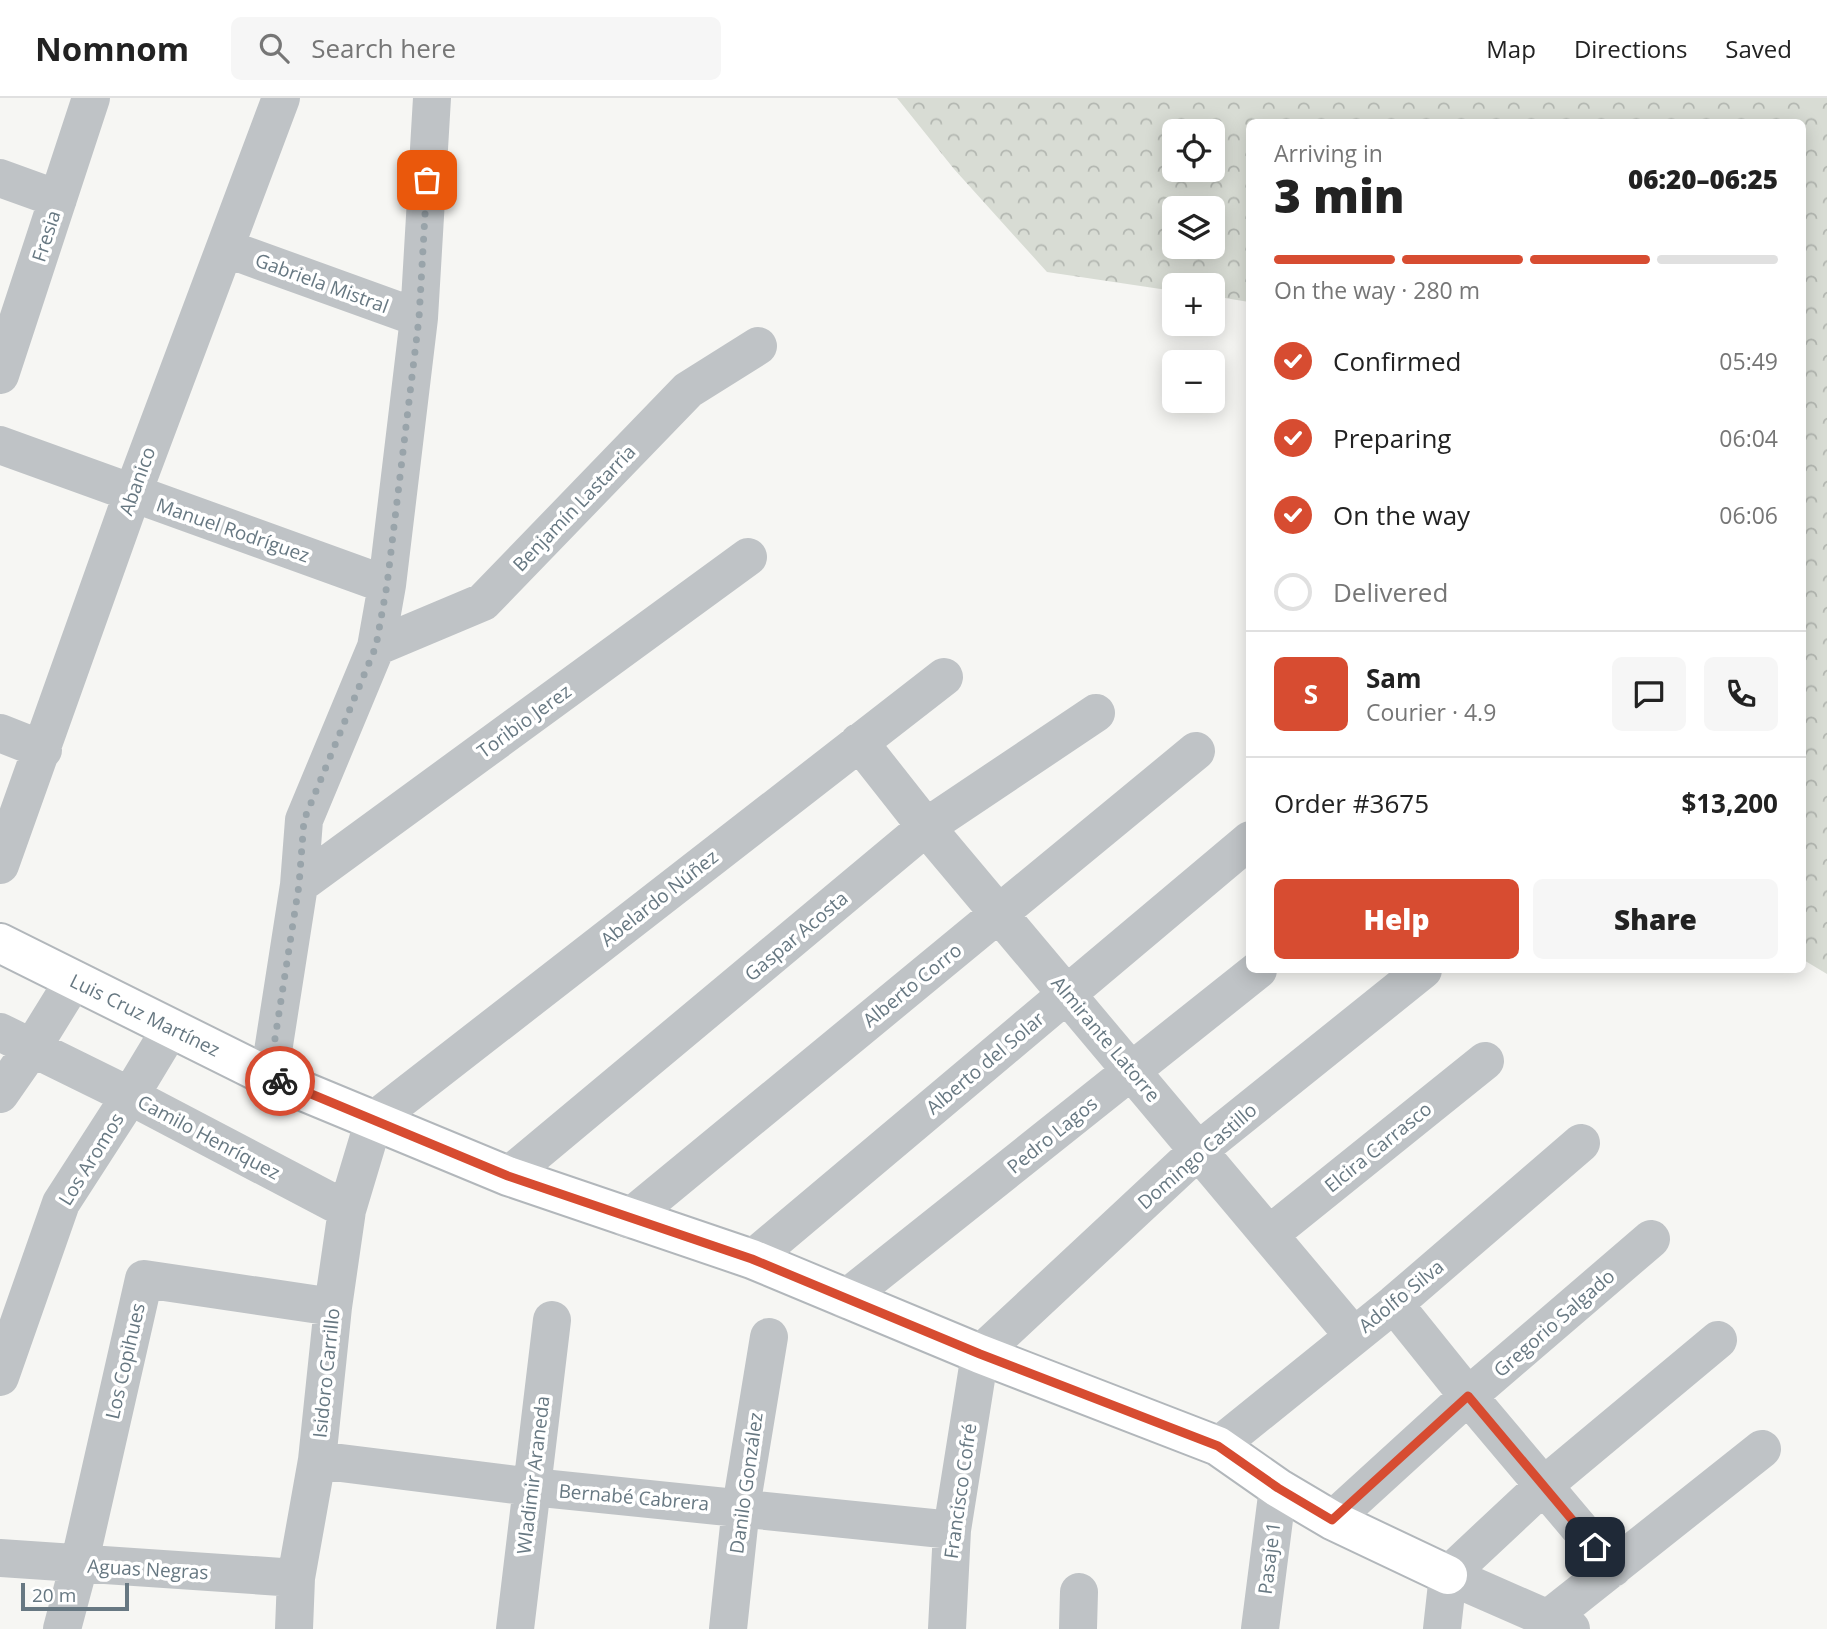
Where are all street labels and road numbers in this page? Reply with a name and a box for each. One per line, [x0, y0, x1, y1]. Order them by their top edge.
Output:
street label: Fresia [26, 207, 66, 265]
street label: Gabriela Mistral [252, 247, 392, 319]
street label: Benjamín Lastarria [507, 439, 641, 577]
street label: Abanico [113, 443, 161, 519]
street label: Manuel Rodríguez [153, 492, 313, 568]
street label: Toribio Jerez [472, 678, 576, 764]
street label: Abelardo Núñez [595, 844, 723, 952]
street label: Gaspar Acosta [739, 885, 853, 987]
street label: Alberto Corro [857, 937, 967, 1033]
street label: Luis Cruz Martínez [66, 967, 224, 1063]
street label: Almirante Latorre [1046, 971, 1166, 1107]
street label: Alberto del Solar [920, 1006, 1050, 1120]
street label: Camilo Henríquez [133, 1088, 285, 1186]
street label: Pedro Lagos [1001, 1091, 1103, 1179]
street label: Elcira Carrasco [1319, 1096, 1437, 1198]
street label: Domingo Castillo [1132, 1097, 1262, 1215]
street label: Los Aromos [52, 1108, 130, 1210]
street label: Adolfo Silva [1353, 1254, 1449, 1338]
street label: Gregorio Salgado [1488, 1263, 1620, 1383]
street label: Los Copihues [99, 1300, 151, 1422]
street label: Isidoro Carrillo [306, 1307, 346, 1439]
street label: Wladimir Araneda [510, 1394, 556, 1556]
street label: Danilo González [723, 1410, 769, 1555]
street label: Francisco Cofré [938, 1422, 982, 1560]
street label: Bernabé Cabrera [558, 1477, 710, 1517]
street label: Pasaje 1 [1252, 1520, 1286, 1596]
street label: Aguas Negras [87, 1553, 209, 1585]

